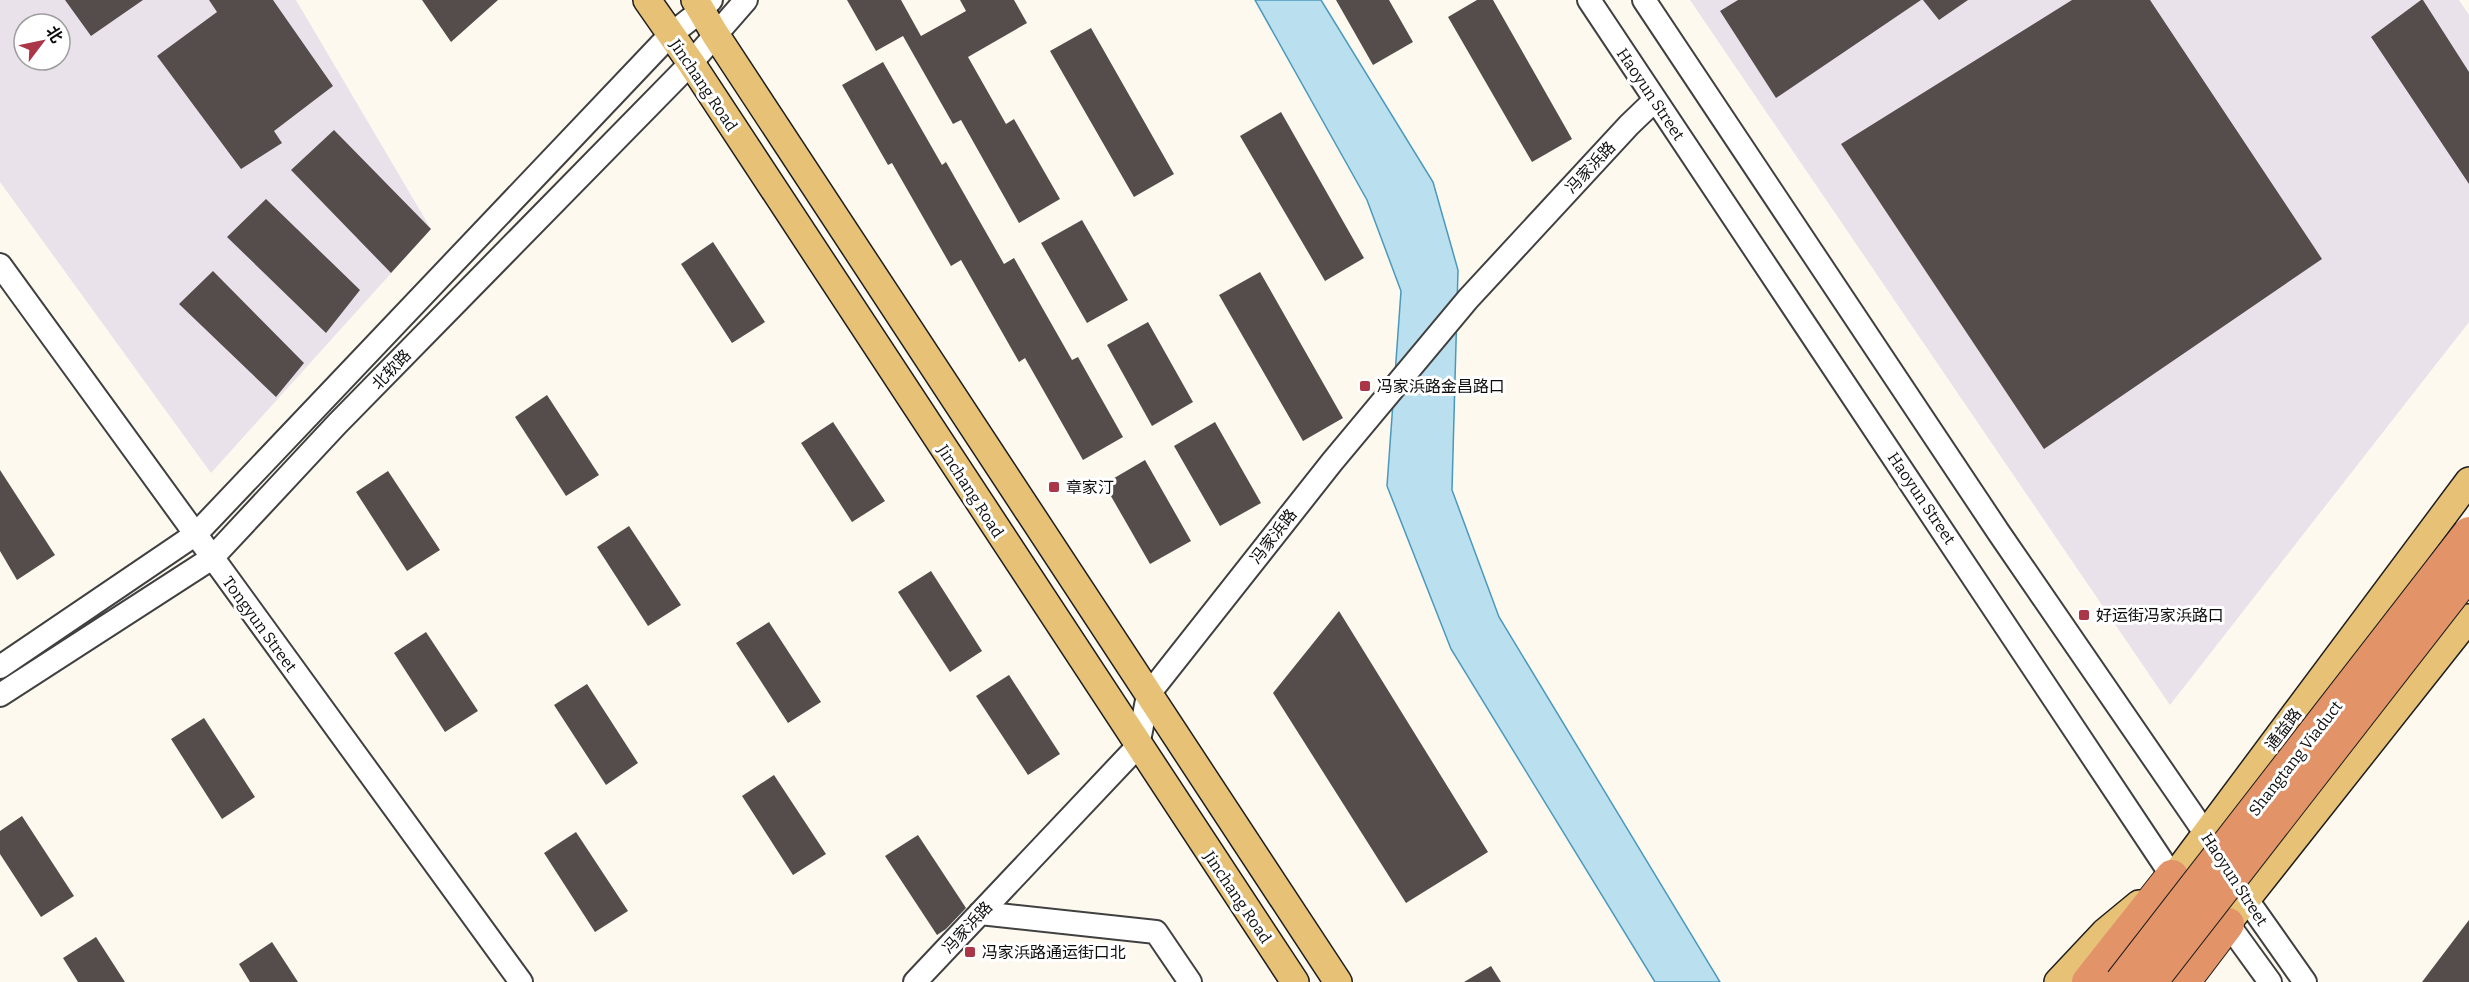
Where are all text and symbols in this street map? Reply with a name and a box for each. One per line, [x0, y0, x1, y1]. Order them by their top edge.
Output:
north arrow [12, 12, 72, 72]
text: 北 [42, 22, 67, 46]
street label: Jinchang Road [665, 35, 742, 135]
street label: Haoyun Street [1613, 45, 1689, 144]
street label: 冯家浜路 [1562, 137, 1619, 197]
street label: 北软路 [368, 345, 415, 393]
place label: 冯家浜路金昌路口 [1377, 377, 1505, 396]
marker: 冯家浜路金昌路口 [1358, 379, 1372, 393]
street label: Jinchang Road [933, 441, 1008, 542]
street label: Haoyun Street [1884, 449, 1960, 548]
place label: 章家汀 [1066, 478, 1114, 497]
marker: 章家汀 [1047, 480, 1061, 494]
street label: 冯家浜路 [1246, 505, 1301, 567]
street label: Tongyun Street [219, 573, 301, 676]
place label: 好运街冯家浜路口 [2096, 606, 2224, 625]
marker: 好运街冯家浜路口 [2077, 608, 2091, 622]
street label: Shangtang Viaduct [2245, 697, 2346, 820]
street label: 通益路 [2261, 704, 2305, 754]
street label: Haoyun Street [2197, 829, 2272, 930]
street label: Jinchang Road [1199, 847, 1276, 947]
street label: 冯家浜路 [939, 897, 996, 957]
place label: 冯家浜路通运街口北 [982, 943, 1126, 962]
marker: 冯家浜路通运街口北 [963, 945, 977, 959]

